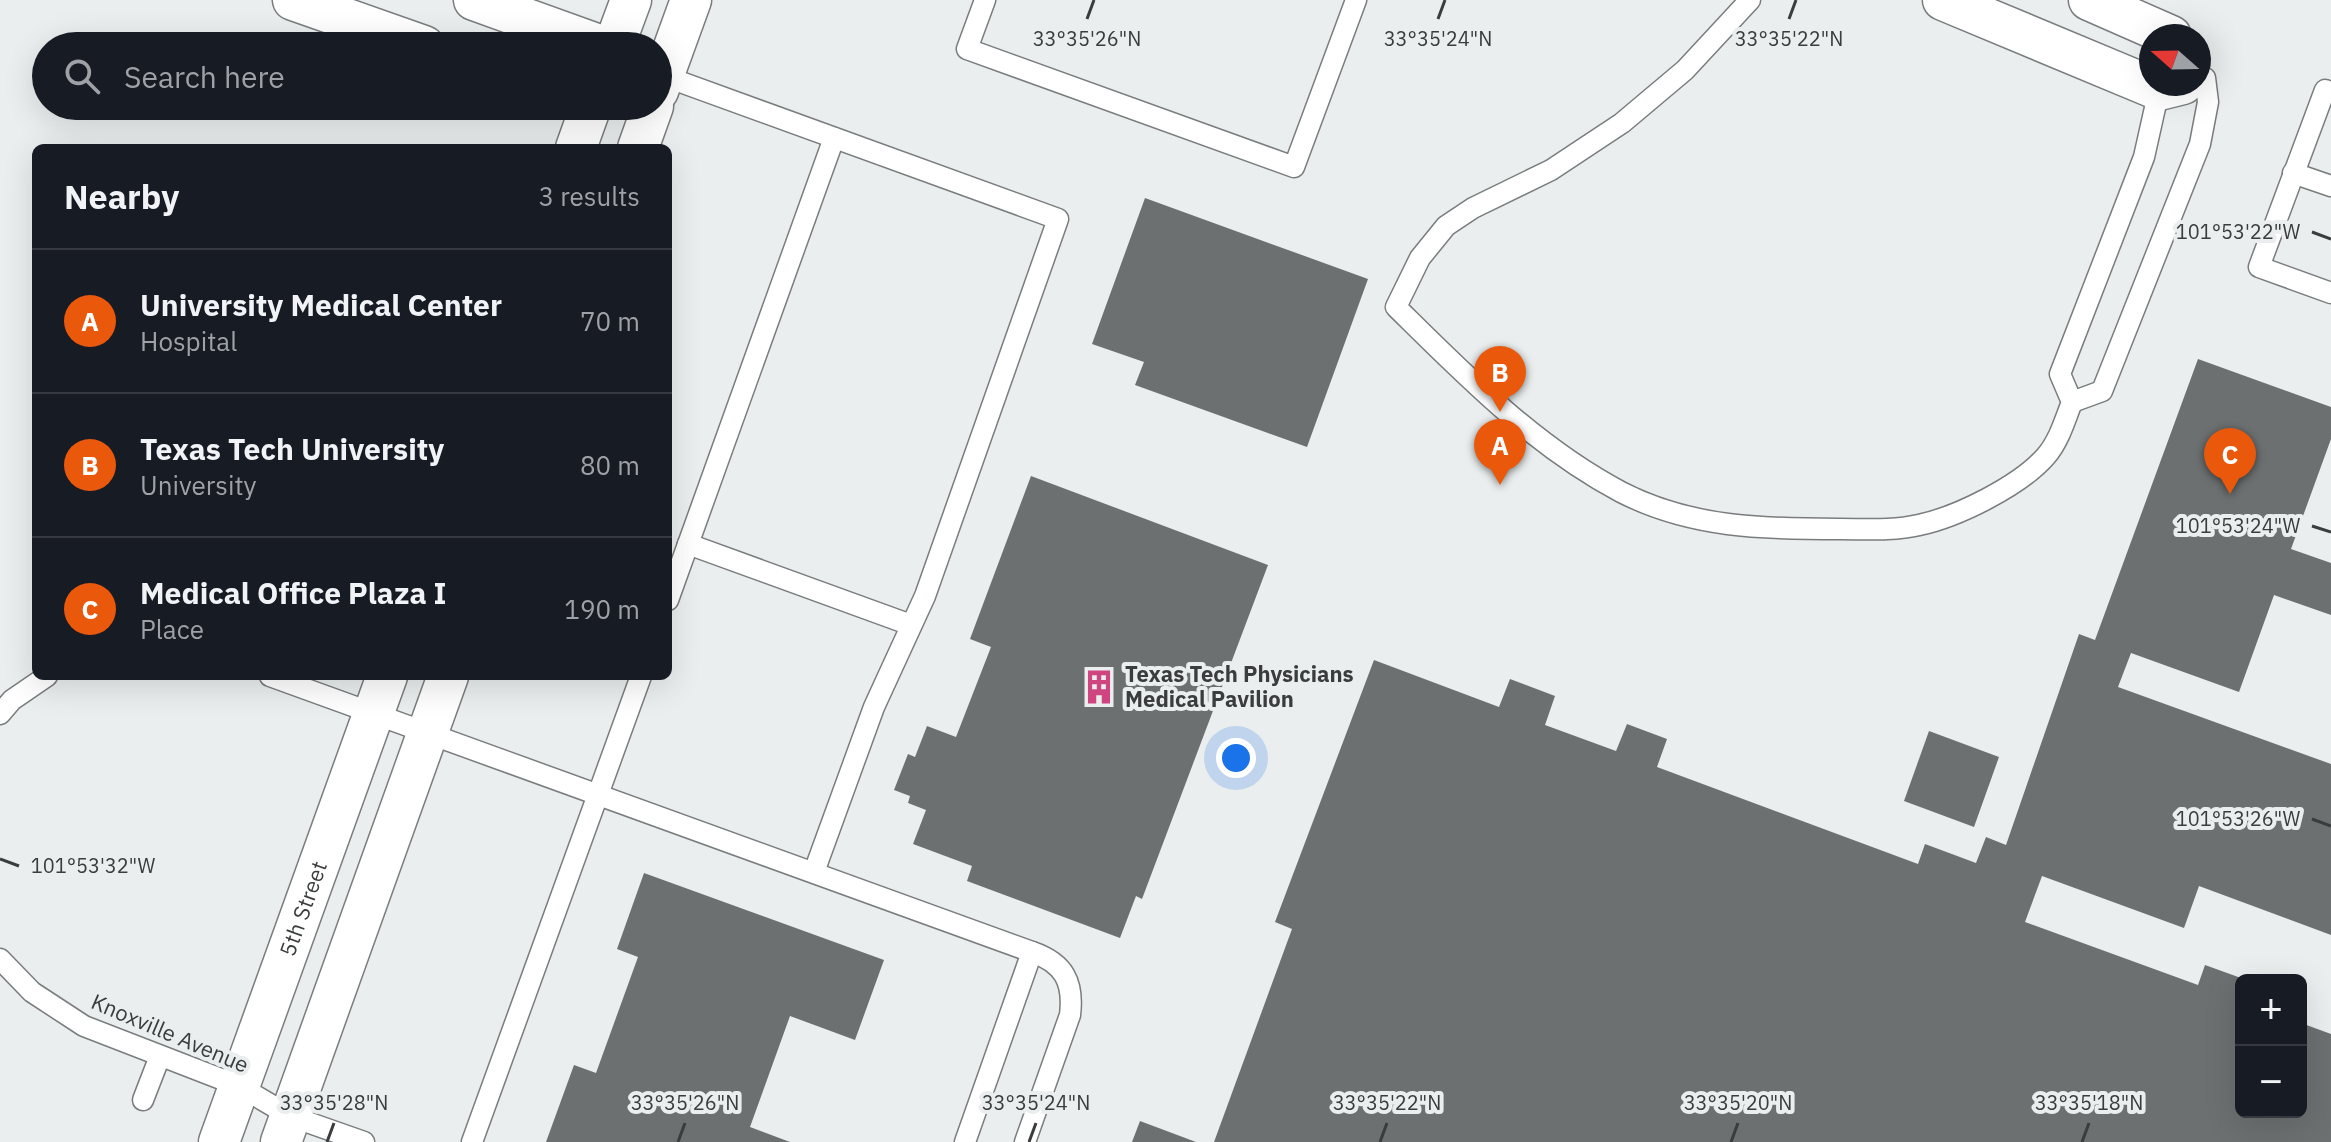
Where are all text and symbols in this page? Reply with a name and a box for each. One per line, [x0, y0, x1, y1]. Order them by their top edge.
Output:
north arrow [2139, 24, 2211, 96]
text: 33°35'26"N [1033, 25, 1141, 52]
text: 33°35'24"N [1384, 25, 1492, 52]
text: 33°35'22"N [1735, 25, 1843, 52]
search box [32, 32, 672, 120]
icon: search [60, 54, 104, 98]
text: Search here [124, 57, 285, 96]
text: Nearby [64, 174, 179, 218]
text: 3 results [538, 179, 640, 213]
text: 101°53'22"W [2176, 218, 2301, 245]
text: University Medical Center [140, 285, 502, 324]
text: A [81, 304, 99, 338]
text: 70 m [580, 304, 640, 338]
text: Hospital [140, 324, 237, 358]
pin: B [1474, 346, 1526, 412]
pin: A [1474, 419, 1526, 485]
pin: C [2204, 428, 2256, 494]
text: Texas Tech University [140, 429, 444, 468]
text: B [81, 448, 99, 482]
text: 80 m [580, 448, 640, 482]
text: University [140, 468, 257, 502]
text: 101°53'24"W [2176, 512, 2301, 539]
text: Medical Office Plaza I [140, 573, 447, 612]
text: C [82, 592, 98, 626]
text: 190 m [564, 592, 640, 626]
text: Place [140, 612, 204, 646]
place label: Texas Tech Physicians Medical Pavilion [1125, 659, 1354, 713]
building icon: Texas Tech Physicians Medical Pavilion [1080, 668, 1118, 706]
your location [1216, 738, 1256, 778]
text: 101°53'26"W [2176, 805, 2301, 832]
text: 101°53'32"W [31, 852, 156, 879]
street label: 5th Street [272, 857, 333, 960]
map controls [2235, 974, 2307, 1118]
button: + [2235, 974, 2307, 1046]
street label: Knoxville Avenue [87, 986, 253, 1079]
button: − [2235, 1046, 2307, 1118]
text: 33°35'28"N [280, 1089, 388, 1116]
text: 33°35'26"N [631, 1089, 739, 1116]
text: 33°35'24"N [982, 1089, 1090, 1116]
text: 33°35'22"N [1333, 1089, 1441, 1116]
text: 33°35'20"N [1684, 1089, 1792, 1116]
text: 33°35'18"N [2035, 1089, 2143, 1116]

